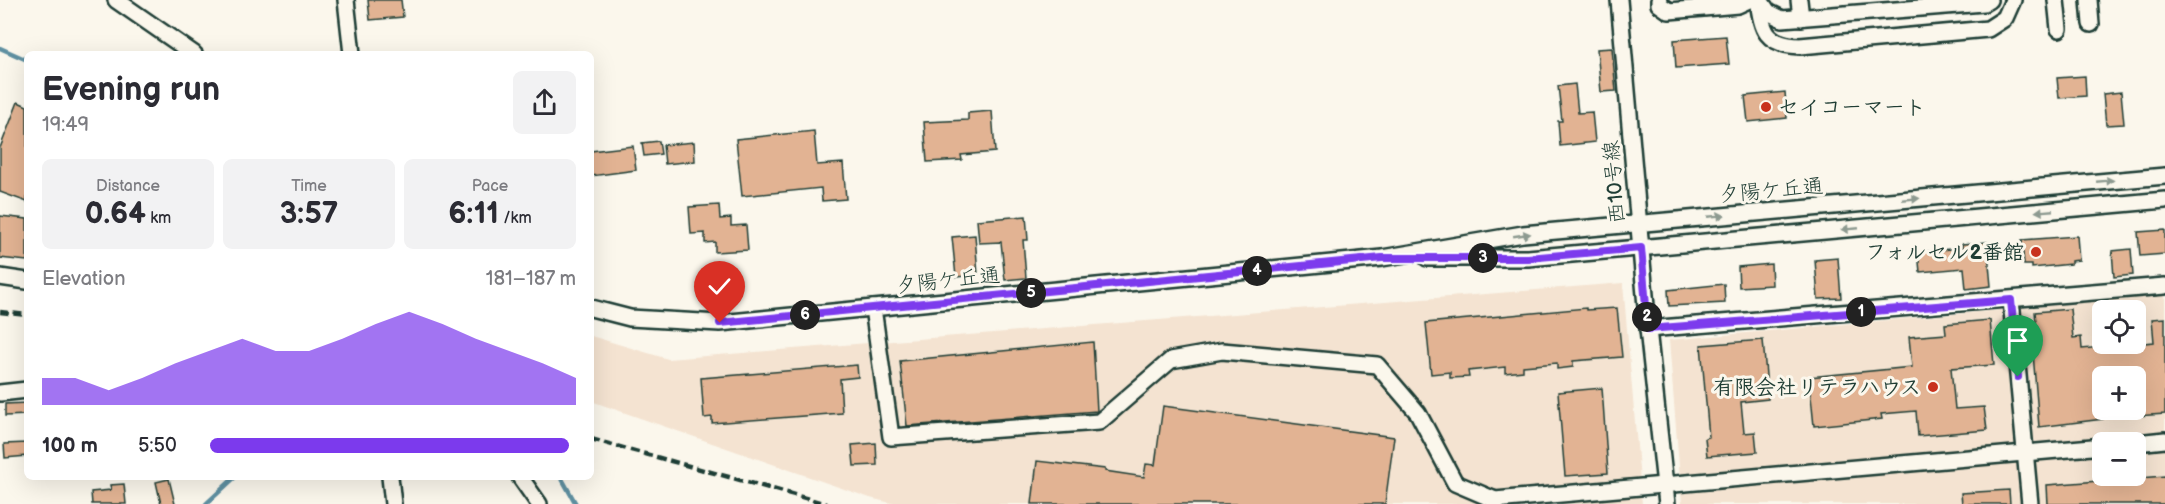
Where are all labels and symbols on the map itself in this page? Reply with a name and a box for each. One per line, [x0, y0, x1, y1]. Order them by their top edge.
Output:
place label: セイコーマート [1778, 95, 1926, 120]
marker: セイコーマート [1759, 100, 1773, 114]
street label: 西10号線 [1598, 139, 1631, 225]
street label: 夕陽ケ丘通 [1718, 173, 1824, 208]
one-way arrow [2095, 176, 2114, 186]
one-way arrow [1901, 194, 1920, 204]
one-way arrow [2034, 206, 2053, 216]
one-way arrow [1707, 211, 1726, 221]
one-way arrow [1840, 224, 1859, 234]
one-way arrow [1513, 230, 1532, 239]
place label: フォルセル2番館 [1865, 240, 2024, 265]
pin: 3 [1468, 243, 1498, 273]
marker: フォルセル2番館 [2029, 245, 2043, 259]
pin: 4 [1242, 256, 1272, 286]
pin [694, 261, 745, 323]
street label: 夕陽ケ丘通 [895, 263, 1002, 298]
pin: 5 [1016, 278, 1046, 308]
pin: 1 [1846, 297, 1876, 327]
pin: 6 [790, 300, 820, 330]
pin: 2 [1632, 302, 1662, 332]
pin [1992, 315, 2043, 377]
place label: 有限会社リテラハウス [1713, 375, 1921, 400]
marker: 有限会社リテラハウス [1926, 380, 1940, 394]

